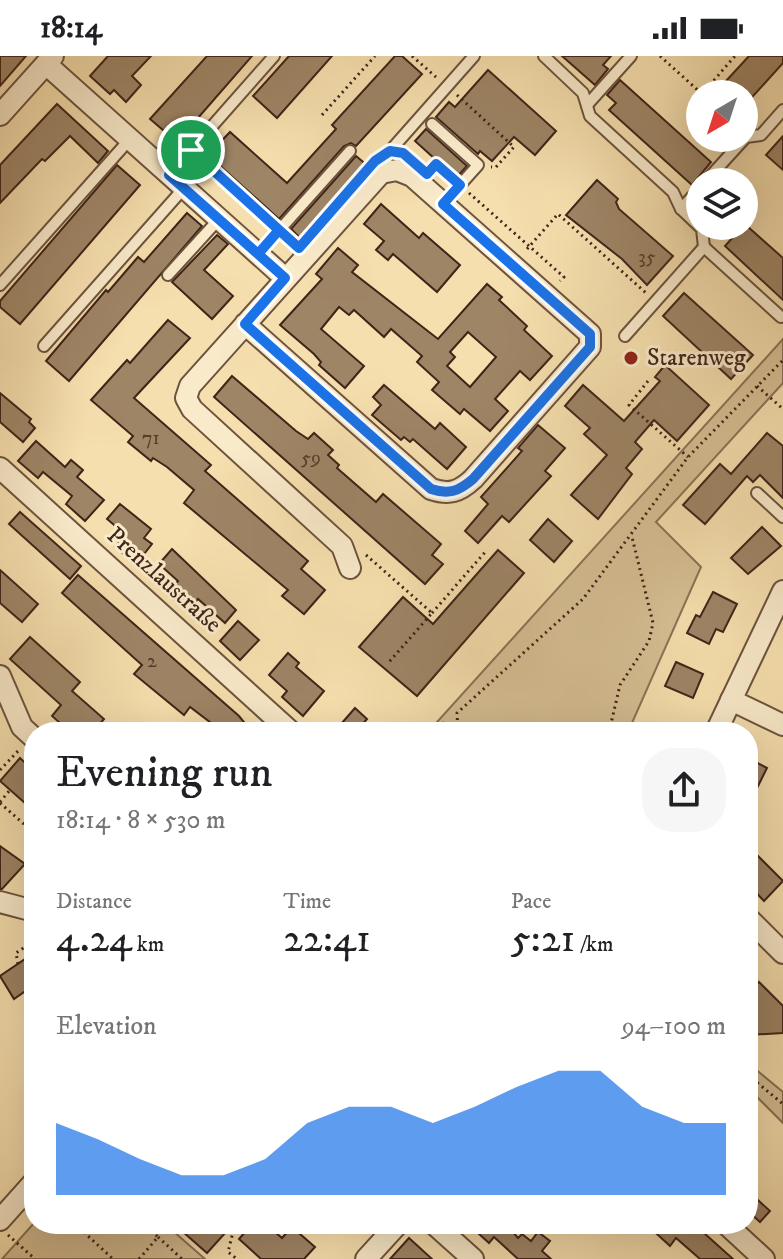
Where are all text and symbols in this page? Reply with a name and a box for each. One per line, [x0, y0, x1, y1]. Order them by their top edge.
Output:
text: 18:14 [40, 10, 102, 47]
north arrow [686, 80, 758, 152]
map controls [686, 80, 758, 240]
pin [157, 116, 225, 184]
icon: arrive [169, 128, 213, 172]
button: layers [686, 168, 758, 240]
house number: 35 [638, 245, 656, 270]
place label: Starenweg [647, 343, 746, 373]
marker: Starenweg [622, 349, 640, 367]
house number: 71 [142, 426, 160, 451]
house number: 59 [301, 446, 321, 471]
street label: Prenzlaustraße [100, 521, 228, 639]
house number: 2 [147, 649, 157, 674]
text: Evening run [56, 746, 273, 801]
button: share [642, 748, 726, 832]
text: 18:14 · 8 × 530 m [56, 804, 226, 837]
text: Distance [56, 888, 132, 915]
text: Time [283, 888, 331, 915]
text: Pace [511, 888, 551, 915]
text: 4.24 [56, 915, 132, 965]
text: 22:41 [283, 915, 371, 965]
text: 5:21 [511, 915, 575, 965]
text: km [132, 931, 164, 958]
text: /km [575, 931, 613, 958]
text: Elevation [56, 1010, 157, 1043]
text: 94–100 m [622, 1010, 726, 1043]

